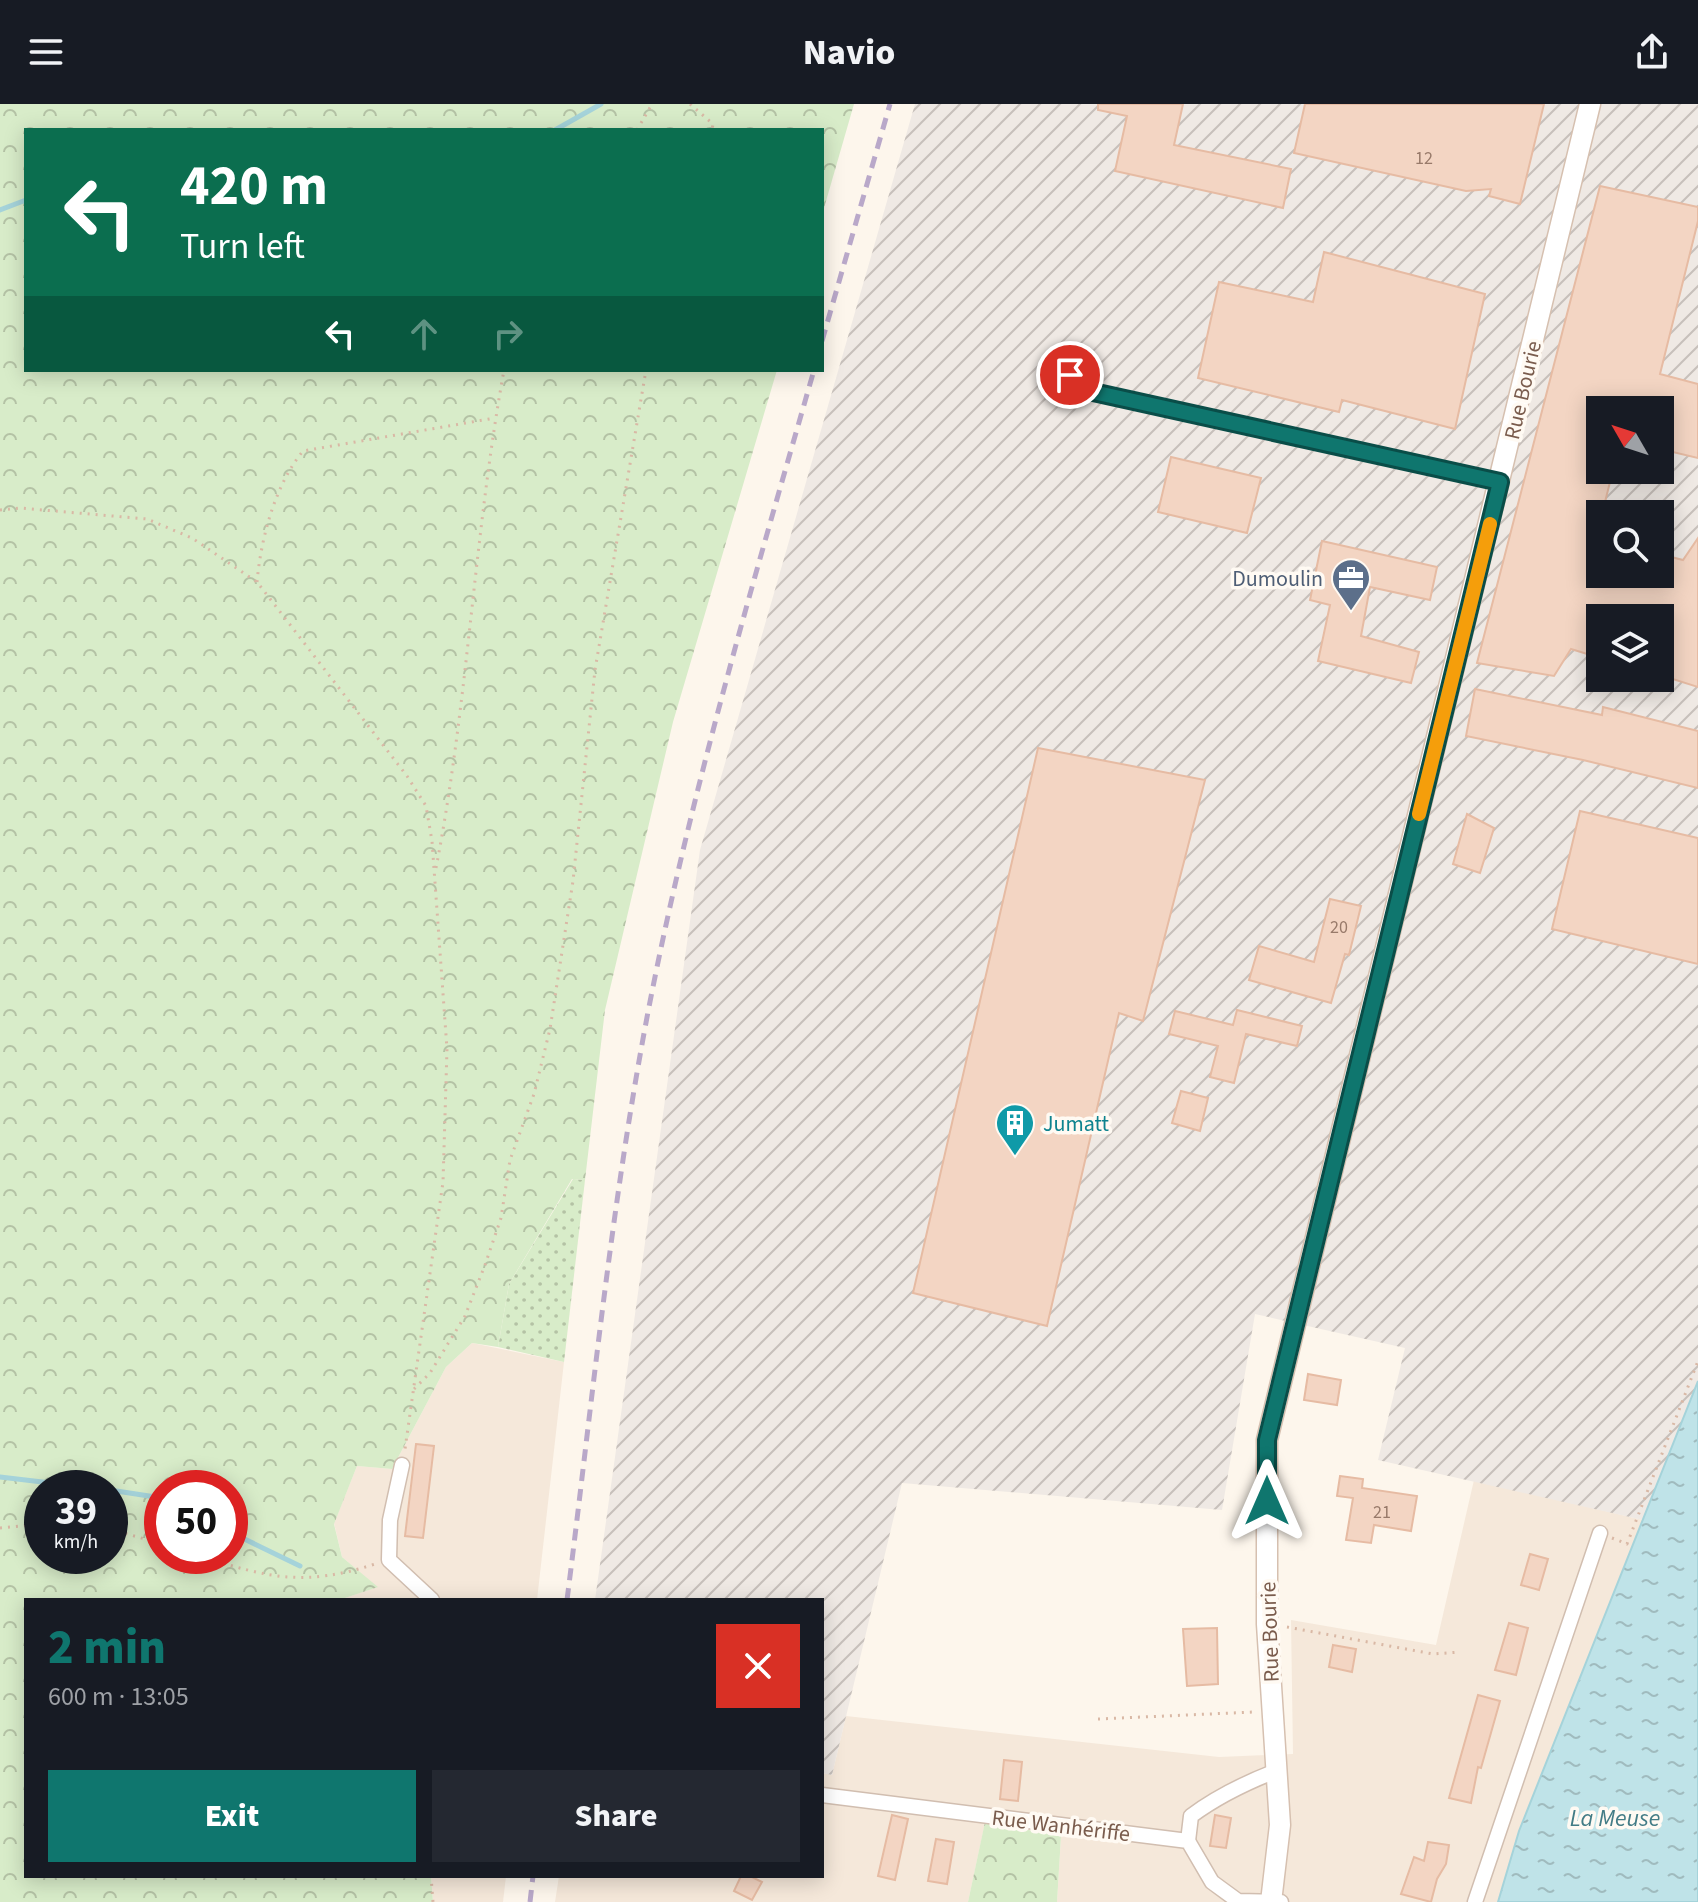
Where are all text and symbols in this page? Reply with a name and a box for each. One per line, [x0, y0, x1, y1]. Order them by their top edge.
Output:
text: Navio [803, 27, 895, 78]
icon: menu [24, 30, 68, 74]
icon: share [1630, 30, 1674, 74]
house number: 12 [1415, 146, 1433, 171]
text: 420 m [180, 147, 328, 226]
icon: left [48, 160, 152, 264]
text: Turn left [180, 221, 305, 272]
icon: left [318, 312, 362, 356]
icon: ahead [402, 312, 446, 356]
icon: right [486, 312, 530, 356]
street label: Rue Bourie [1496, 338, 1550, 443]
pin [1036, 341, 1104, 409]
icon: arrive [1048, 353, 1092, 397]
north arrow [1586, 396, 1674, 484]
map controls [1586, 396, 1674, 692]
button: search [1586, 500, 1674, 588]
office icon: Dumoulin [1330, 557, 1372, 612]
place label: Dumoulin [1232, 563, 1323, 595]
button: layers [1586, 604, 1674, 692]
house number: 20 [1330, 915, 1348, 940]
building icon: Jumatt [994, 1102, 1036, 1157]
place label: Jumatt [1043, 1108, 1110, 1140]
position arrow [1225, 1459, 1309, 1543]
speed limit sign: 50 [144, 1470, 248, 1574]
text: 39 [55, 1483, 97, 1540]
house number: 21 [1373, 1500, 1391, 1525]
text: km/h [54, 1528, 98, 1556]
street label: Rue Bourie [1252, 1581, 1288, 1683]
text: 2 min [48, 1614, 166, 1682]
button: close [716, 1624, 800, 1708]
text: 600 m · 13:05 [48, 1678, 189, 1715]
button: Exit [48, 1770, 416, 1862]
button: Share [432, 1770, 800, 1862]
water label: La Meuse [1570, 1801, 1660, 1836]
street label: Rue Wanhériffe [990, 1802, 1132, 1850]

